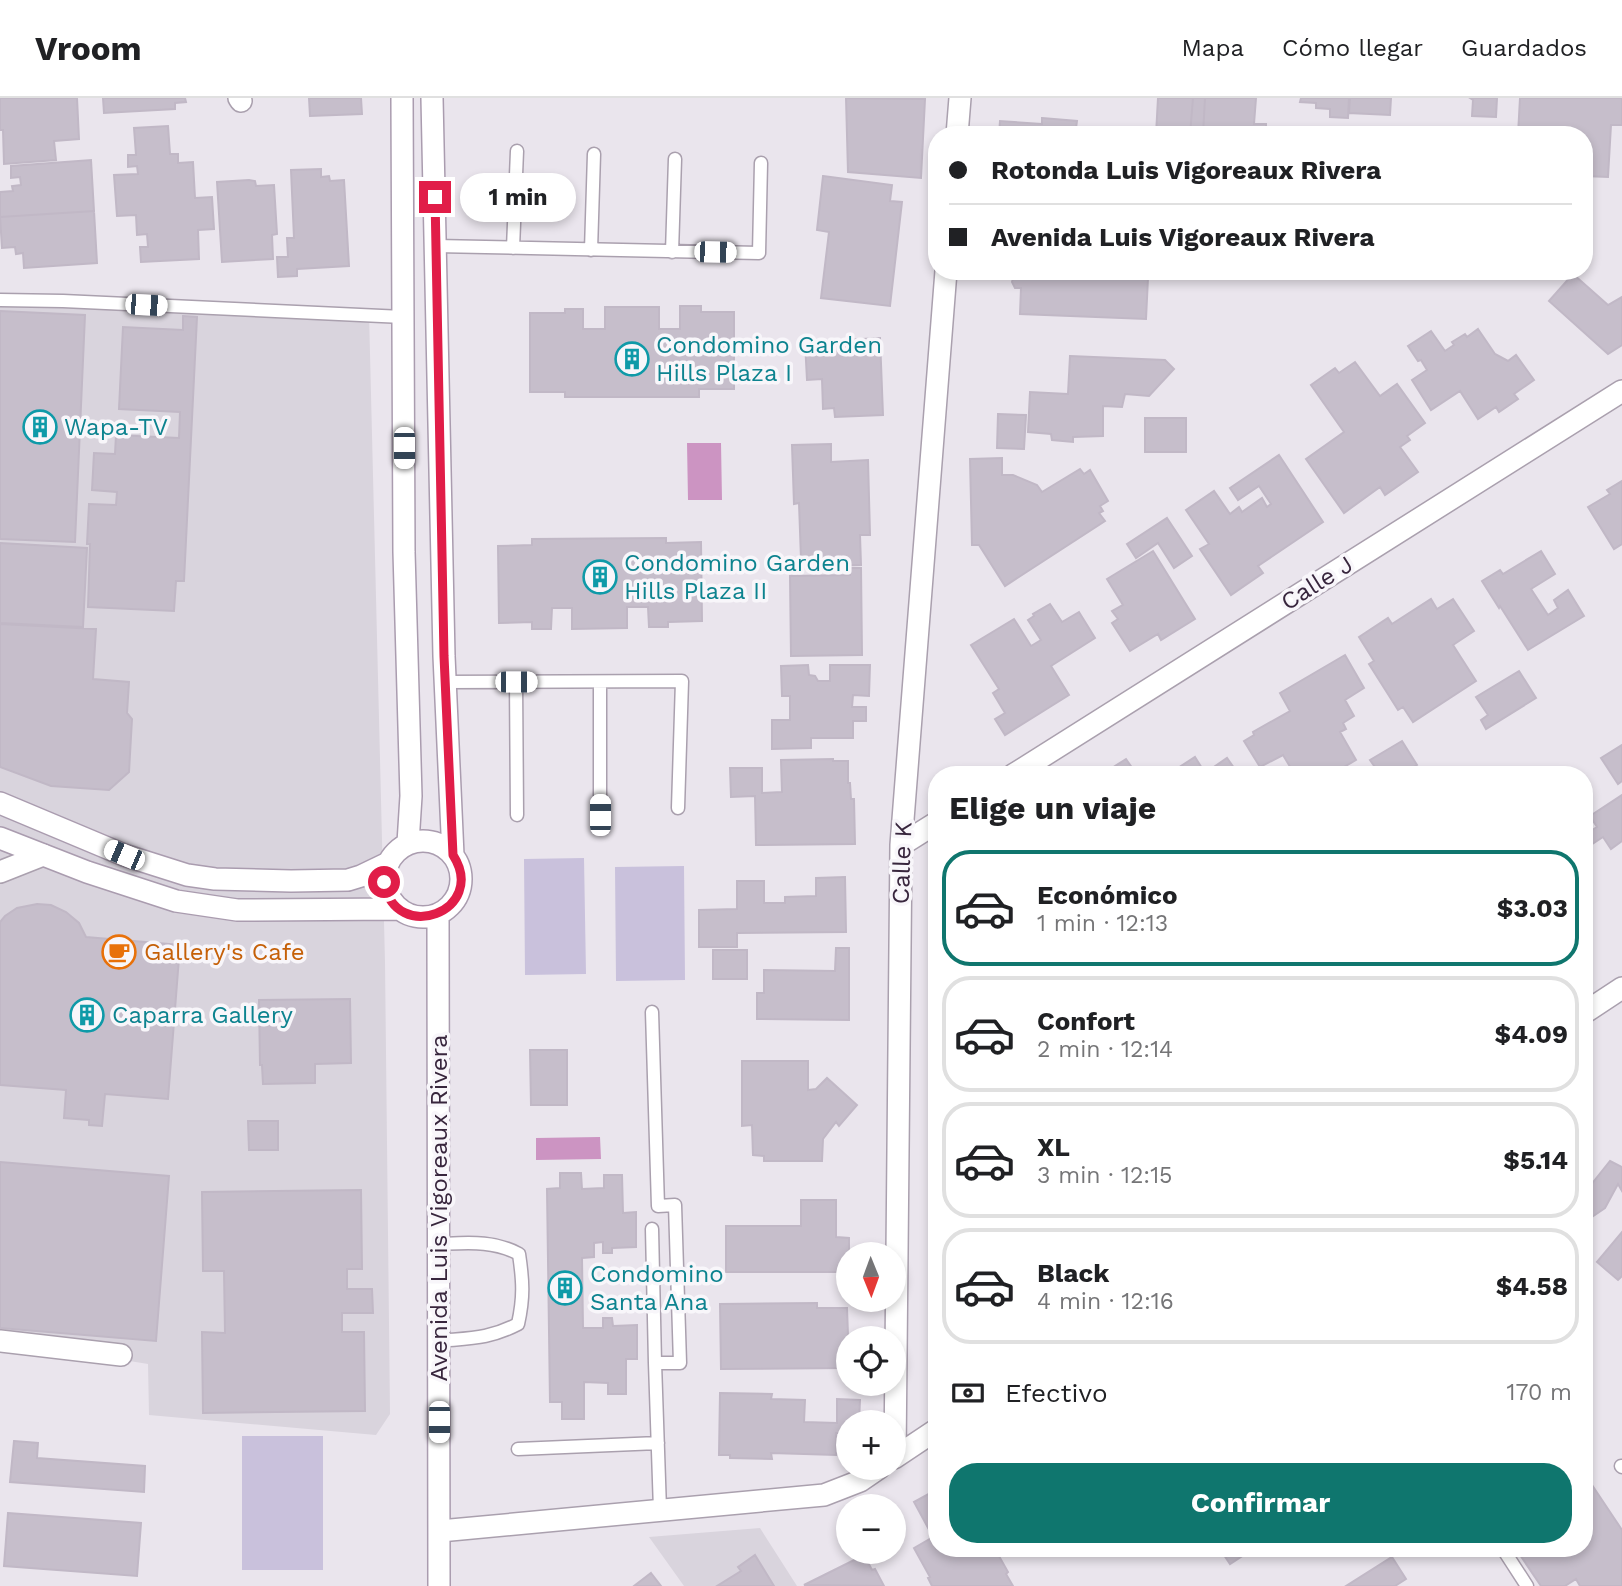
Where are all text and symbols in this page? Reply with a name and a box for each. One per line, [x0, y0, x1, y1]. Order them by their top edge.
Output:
text: Vroom [35, 29, 142, 68]
text: Mapa [1182, 34, 1244, 62]
text: Cómo llegar [1282, 34, 1423, 62]
text: Guardados [1461, 34, 1587, 62]
text: Rotonda Luis Vigoreaux Rivera [991, 155, 1381, 185]
callout: 1 min [460, 172, 575, 222]
route end [419, 181, 451, 213]
text: 1 min [488, 184, 548, 211]
text: Avenida Luis Vigoreaux Rivera [991, 222, 1375, 252]
car [694, 241, 737, 263]
car [125, 293, 168, 317]
place label: Condomino Garden Hills Plaza I [656, 331, 882, 387]
building icon: Condomino Garden Hills Plaza I [613, 340, 651, 378]
building icon: Wapa-TV [21, 408, 59, 446]
place label: Wapa-TV [64, 413, 168, 441]
car [394, 427, 415, 469]
place label: Condomino Garden Hills Plaza II [624, 549, 850, 605]
street label: Calle J [1276, 550, 1358, 616]
building icon: Condomino Garden Hills Plaza II [581, 558, 619, 596]
car [496, 672, 538, 693]
text: Elige un viaje [949, 789, 1156, 827]
car [590, 794, 611, 836]
street label: Calle K [887, 821, 917, 905]
car [101, 837, 148, 873]
route start [368, 866, 400, 898]
icon: car [953, 877, 1016, 940]
text: Económico [1037, 880, 1178, 910]
text: $3.03 [1497, 893, 1568, 923]
text: 1 min · 12:13 [1037, 910, 1168, 937]
cafe icon: Gallery's Cafe [100, 933, 138, 971]
place label: Gallery's Cafe [144, 938, 305, 966]
building icon: Caparra Gallery [68, 996, 106, 1034]
place label: Caparra Gallery [112, 1001, 293, 1029]
icon: car [953, 1003, 1016, 1066]
text: Confort [1037, 1006, 1135, 1036]
text: $4.09 [1495, 1019, 1568, 1049]
street label: Avenida Luis Vigoreaux Rivera [425, 1034, 453, 1382]
text: 2 min · 12:14 [1037, 1036, 1173, 1063]
icon: car [953, 1129, 1016, 1192]
text: XL [1037, 1132, 1070, 1162]
text: $5.14 [1503, 1145, 1568, 1175]
text: 3 min · 12:15 [1037, 1162, 1173, 1189]
north arrow [836, 1242, 906, 1312]
map controls [836, 1242, 906, 1564]
icon: car [953, 1255, 1016, 1318]
text: Black [1037, 1258, 1109, 1288]
place label: Condomino Santa Ana [590, 1260, 724, 1316]
building icon: Condomino Santa Ana [546, 1269, 584, 1307]
text: $4.58 [1496, 1271, 1568, 1301]
text: 4 min · 12:16 [1037, 1288, 1174, 1315]
button: locate [836, 1326, 906, 1396]
icon: cash [949, 1374, 987, 1412]
text: Efectivo [1005, 1378, 1108, 1408]
text: 170 m [1507, 1379, 1572, 1406]
car [429, 1401, 450, 1443]
button: + [836, 1410, 906, 1480]
button: Confirmar [949, 1463, 1572, 1543]
button: − [836, 1494, 906, 1564]

